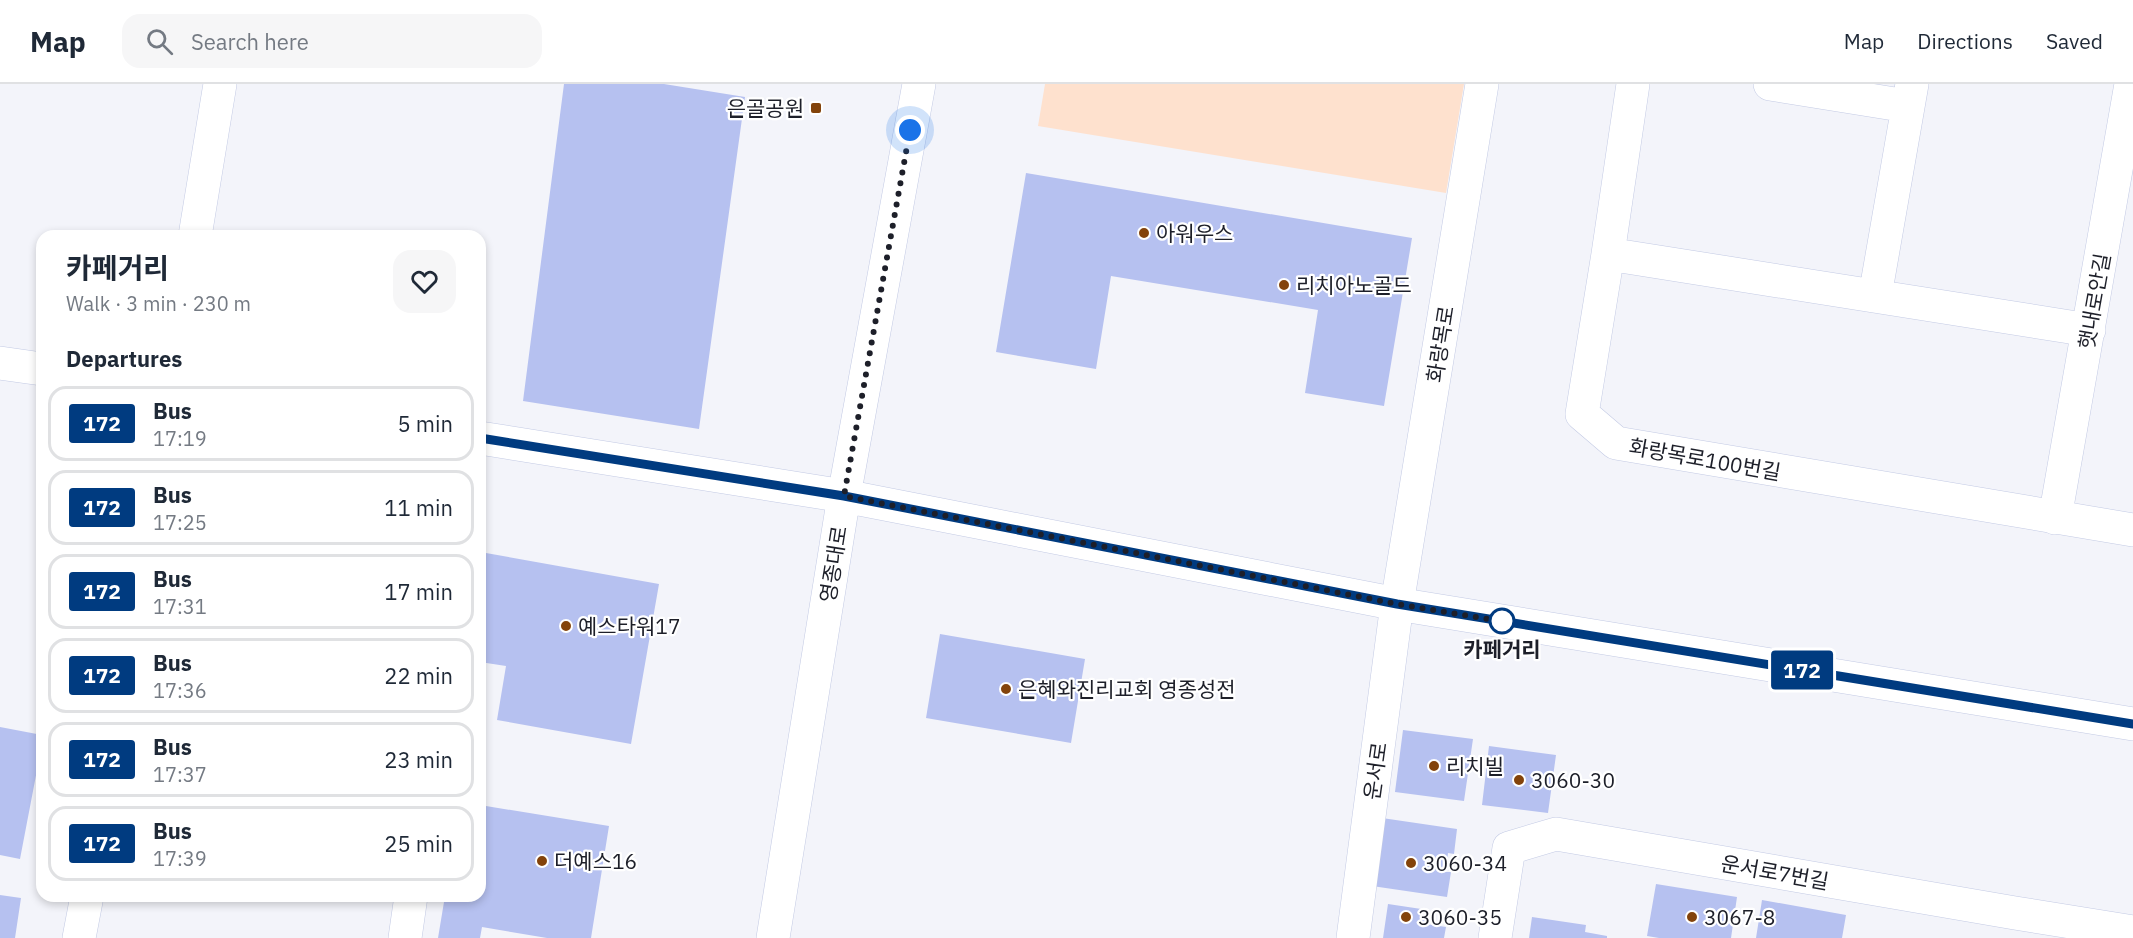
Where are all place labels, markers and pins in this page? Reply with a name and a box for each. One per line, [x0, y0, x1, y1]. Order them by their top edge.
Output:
place label: 은골공원 [727, 94, 804, 122]
marker: 은골공원 [809, 101, 823, 115]
place label: 아워우스 [1156, 219, 1233, 247]
marker: 아워우스 [1137, 226, 1151, 240]
place label: 리치아노골드 [1296, 271, 1412, 299]
marker: 리치아노골드 [1277, 278, 1291, 292]
marker: 카페거리 [1489, 608, 1515, 634]
place label: 예스타워17 [578, 612, 680, 640]
marker: 예스타워17 [559, 619, 573, 633]
place label: 카페거리 [1463, 635, 1541, 663]
place label: 은혜와진리교회 영종성전 [1018, 675, 1235, 703]
marker: 은혜와진리교회 영종성전 [999, 682, 1013, 696]
place label: 리치빌 [1446, 752, 1504, 780]
marker: 리치빌 [1427, 759, 1441, 773]
place label: 3060-30 [1531, 766, 1615, 794]
marker: 3060-30 [1512, 773, 1526, 787]
place label: 더예스16 [554, 847, 637, 875]
place label: 3060-34 [1423, 849, 1507, 877]
marker: 더예스16 [535, 854, 549, 868]
marker: 3060-34 [1404, 856, 1418, 870]
place label: 3060-35 [1418, 903, 1502, 931]
place label: 3067-8 [1704, 903, 1775, 931]
marker: 3060-35 [1399, 910, 1413, 924]
marker: 3067-8 [1685, 910, 1699, 924]

